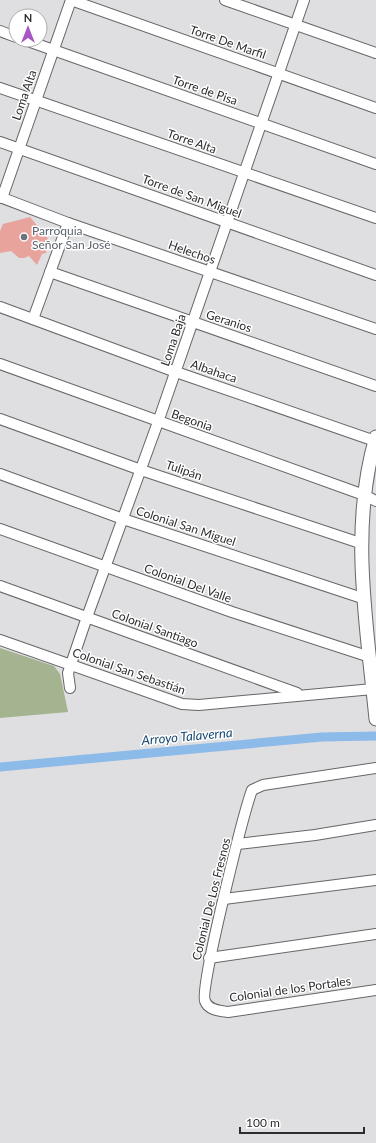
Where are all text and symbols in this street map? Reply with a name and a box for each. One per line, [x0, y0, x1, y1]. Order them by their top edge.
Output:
north arrow [8, 8, 48, 48]
text: N [24, 11, 32, 24]
street label: Torre De Marfil [188, 22, 268, 62]
street label: Loma Alta [8, 68, 40, 122]
street label: Torre de Pisa [171, 72, 239, 108]
street label: Torre Alta [165, 126, 219, 156]
street label: Torre de San Miguel [140, 171, 244, 221]
place label: Parroquia Señor San José [32, 223, 111, 252]
marker: Parroquia Señor San José [19, 232, 29, 242]
street label: Helechos [166, 237, 218, 267]
street label: Geranios [204, 307, 254, 335]
street label: Loma Baja [157, 312, 189, 368]
street label: Albahaca [189, 356, 239, 386]
street label: Begonia [169, 406, 215, 434]
street label: Tulipán [164, 457, 204, 483]
street label: Colonial San Miguel [134, 503, 238, 549]
street label: Colonial Del Valle [142, 560, 234, 606]
street label: Colonial Santiago [110, 605, 201, 651]
street label: Colonial San Sebastián [70, 645, 188, 697]
water label: Arroyo Talaverna [140, 724, 233, 748]
street label: Colonial De Los Fresnos [189, 836, 233, 962]
street label: Colonial de los Portales [228, 973, 352, 1005]
scale bar [240, 1109, 364, 1135]
text: 100 m [246, 1115, 280, 1130]

